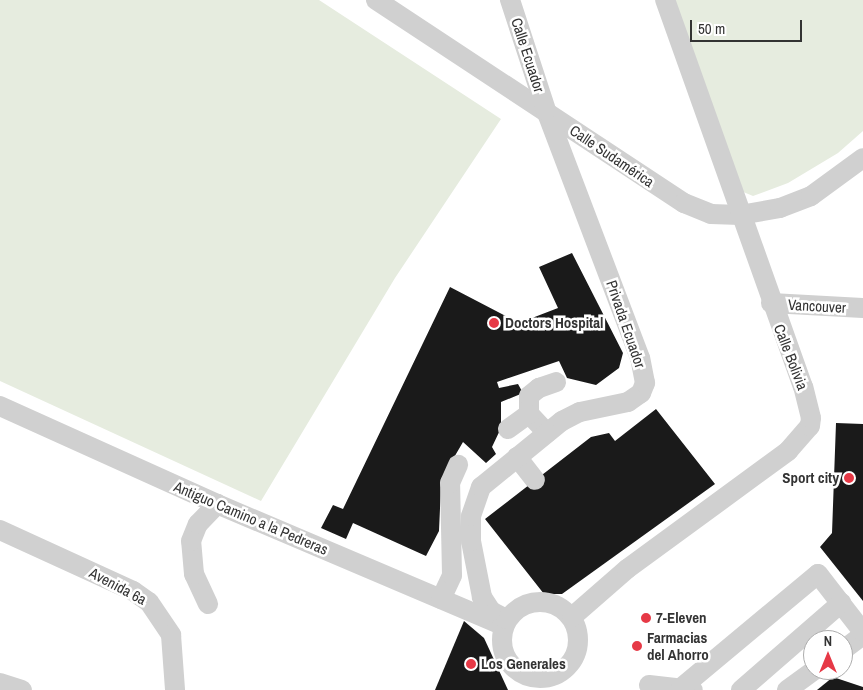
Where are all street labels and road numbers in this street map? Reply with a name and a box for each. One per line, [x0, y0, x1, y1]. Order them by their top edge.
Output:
street label: Calle Ecuador [508, 15, 548, 95]
street label: Calle Sudamérica [566, 121, 658, 191]
street label: Privada Ecuador [603, 278, 649, 370]
street label: Vancouver [788, 295, 846, 317]
street label: Calle Bolivia [770, 322, 812, 392]
street label: Antiguo Camino a la Pedreras [171, 477, 331, 559]
street label: Avenida 6a [86, 563, 150, 609]

